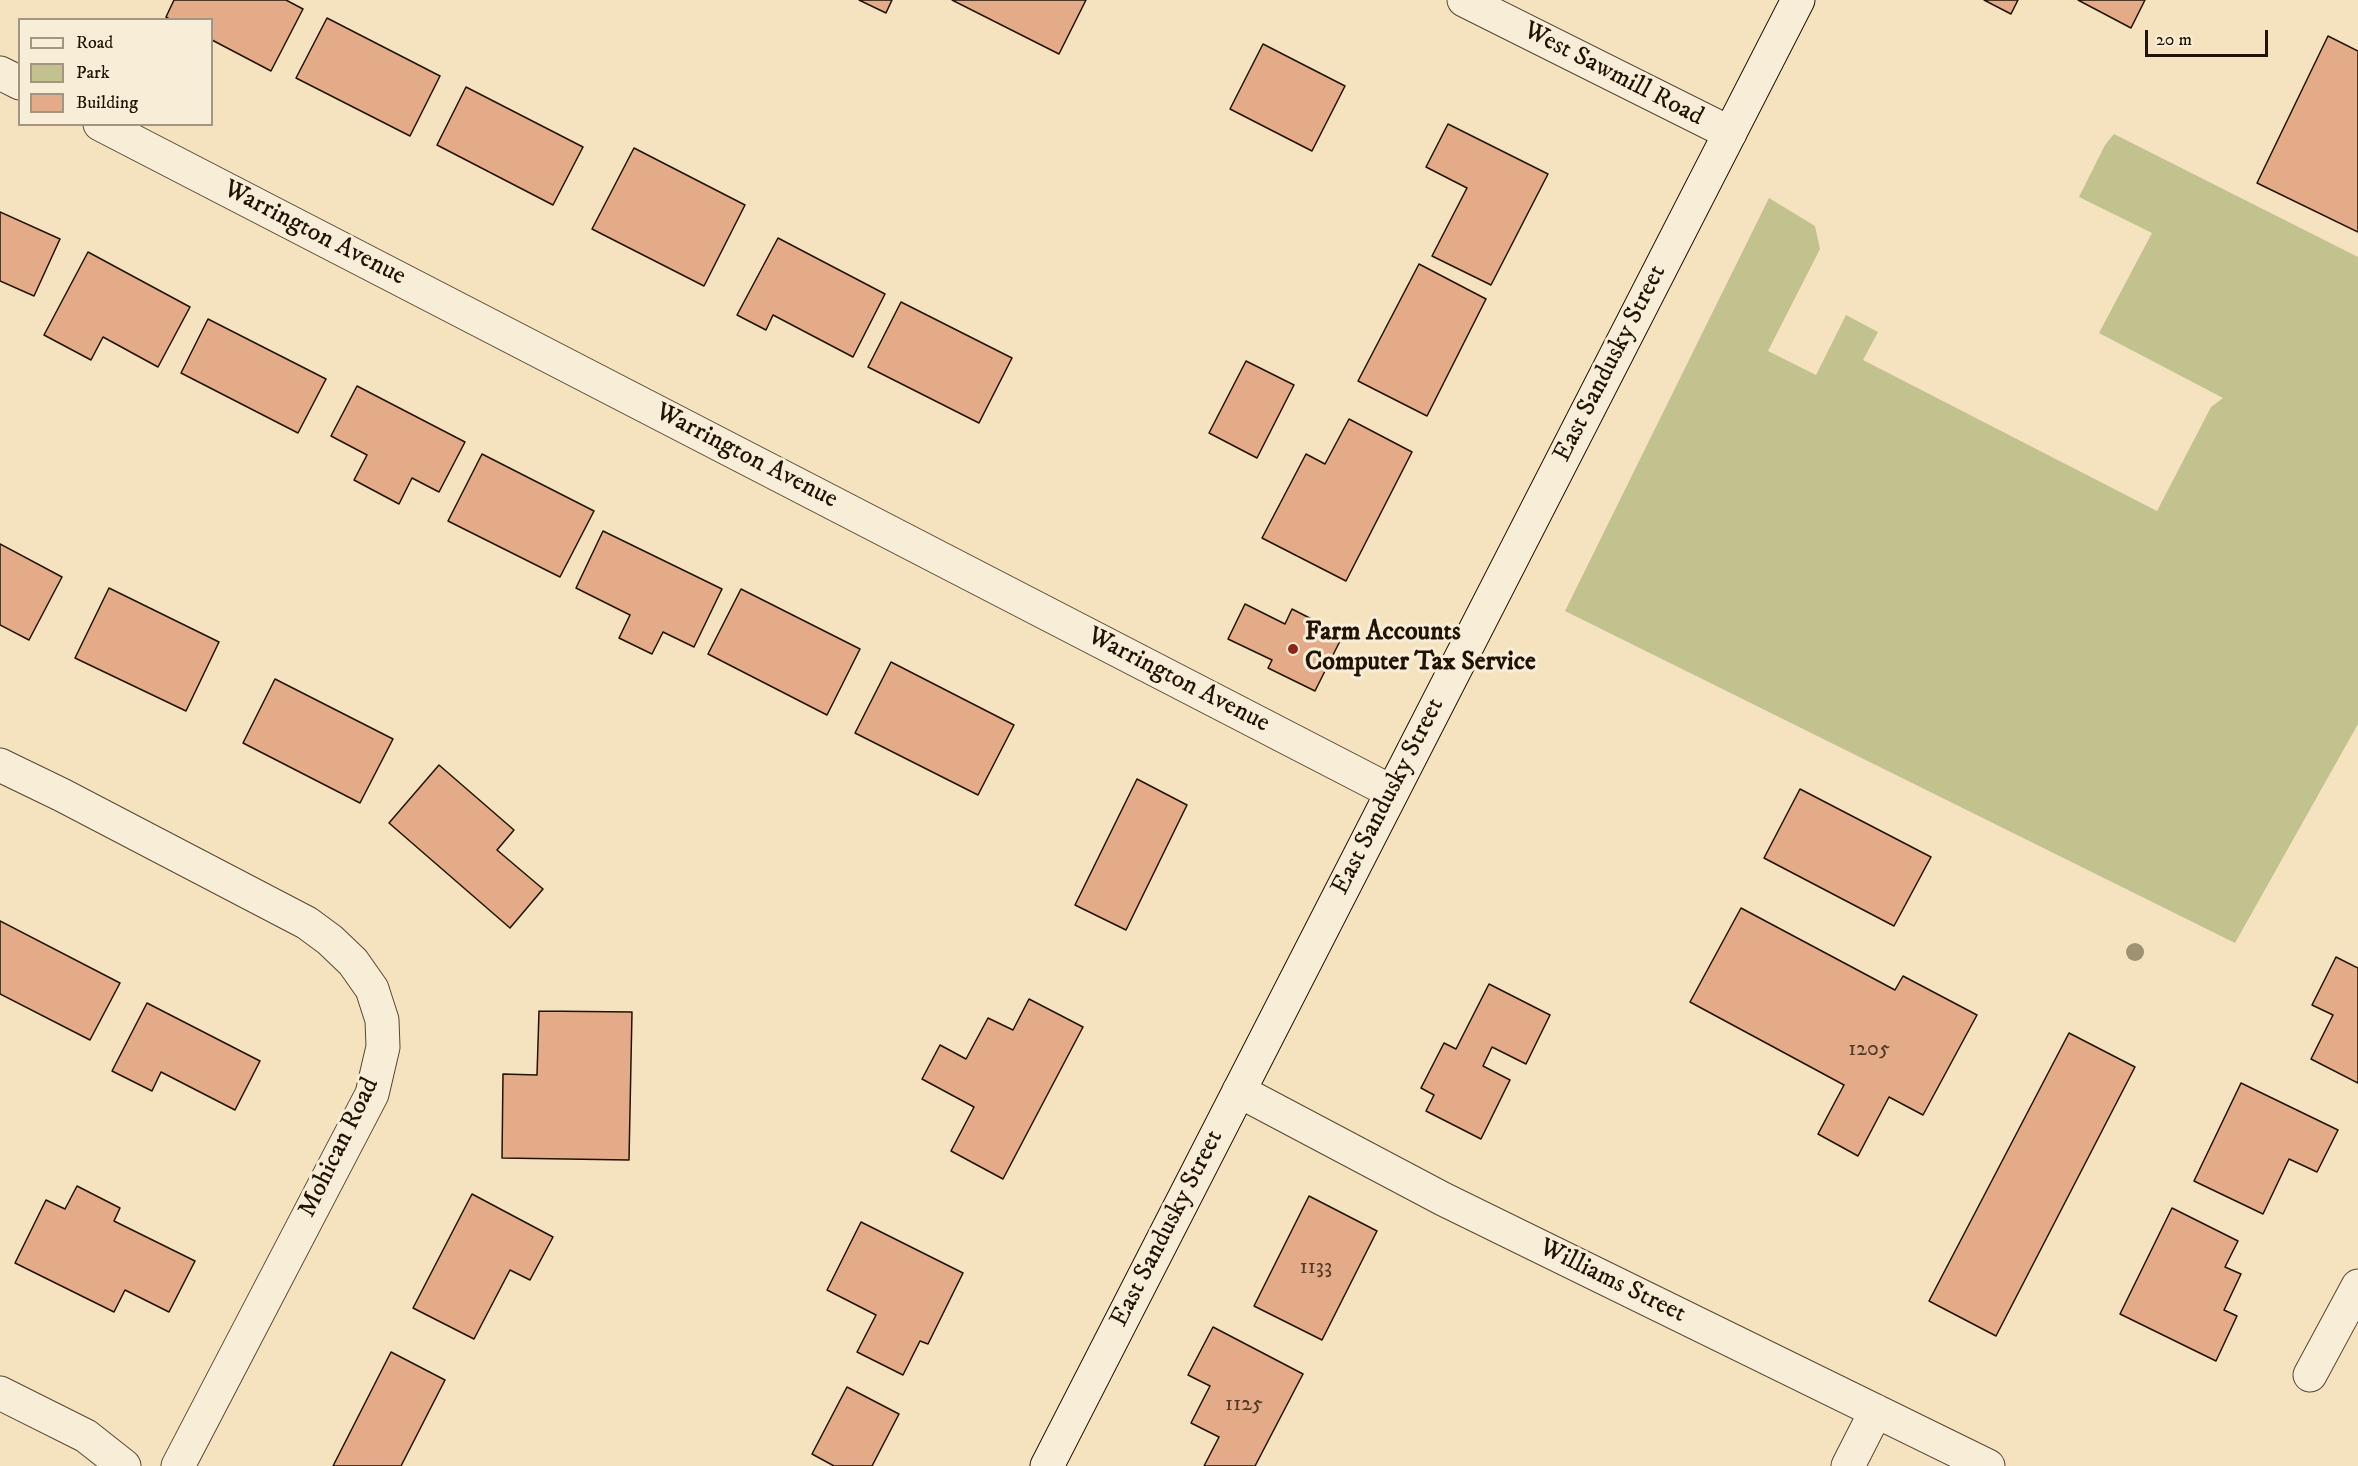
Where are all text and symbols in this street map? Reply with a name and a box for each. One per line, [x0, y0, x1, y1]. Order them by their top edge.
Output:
street label: West Sawmill Road [1518, 16, 1708, 134]
legend [18, 18, 213, 126]
scale bar [2148, 18, 2271, 56]
text: 20 m [2156, 29, 2192, 51]
text: Road [76, 32, 113, 54]
text: Park [76, 62, 110, 84]
text: Building [76, 92, 138, 114]
street label: Warrington Avenue [218, 175, 410, 293]
street label: East Sandusky Street [1548, 260, 1674, 468]
street label: Warrington Avenue [650, 398, 842, 516]
place label: Farm Accounts Computer Tax Service [1305, 618, 1536, 680]
street label: Warrington Avenue [1082, 622, 1274, 740]
marker: Farm Accounts Computer Tax Service [1286, 642, 1300, 656]
street label: East Sandusky Street [1326, 693, 1452, 901]
house number: 1205 [1848, 1037, 1890, 1063]
street label: Mohican Road [293, 1073, 387, 1223]
street label: East Sandusky Street [1105, 1125, 1231, 1333]
street label: Williams Street [1534, 1233, 1690, 1331]
house number: 1133 [1300, 1255, 1332, 1281]
house number: 1125 [1225, 1392, 1263, 1418]

